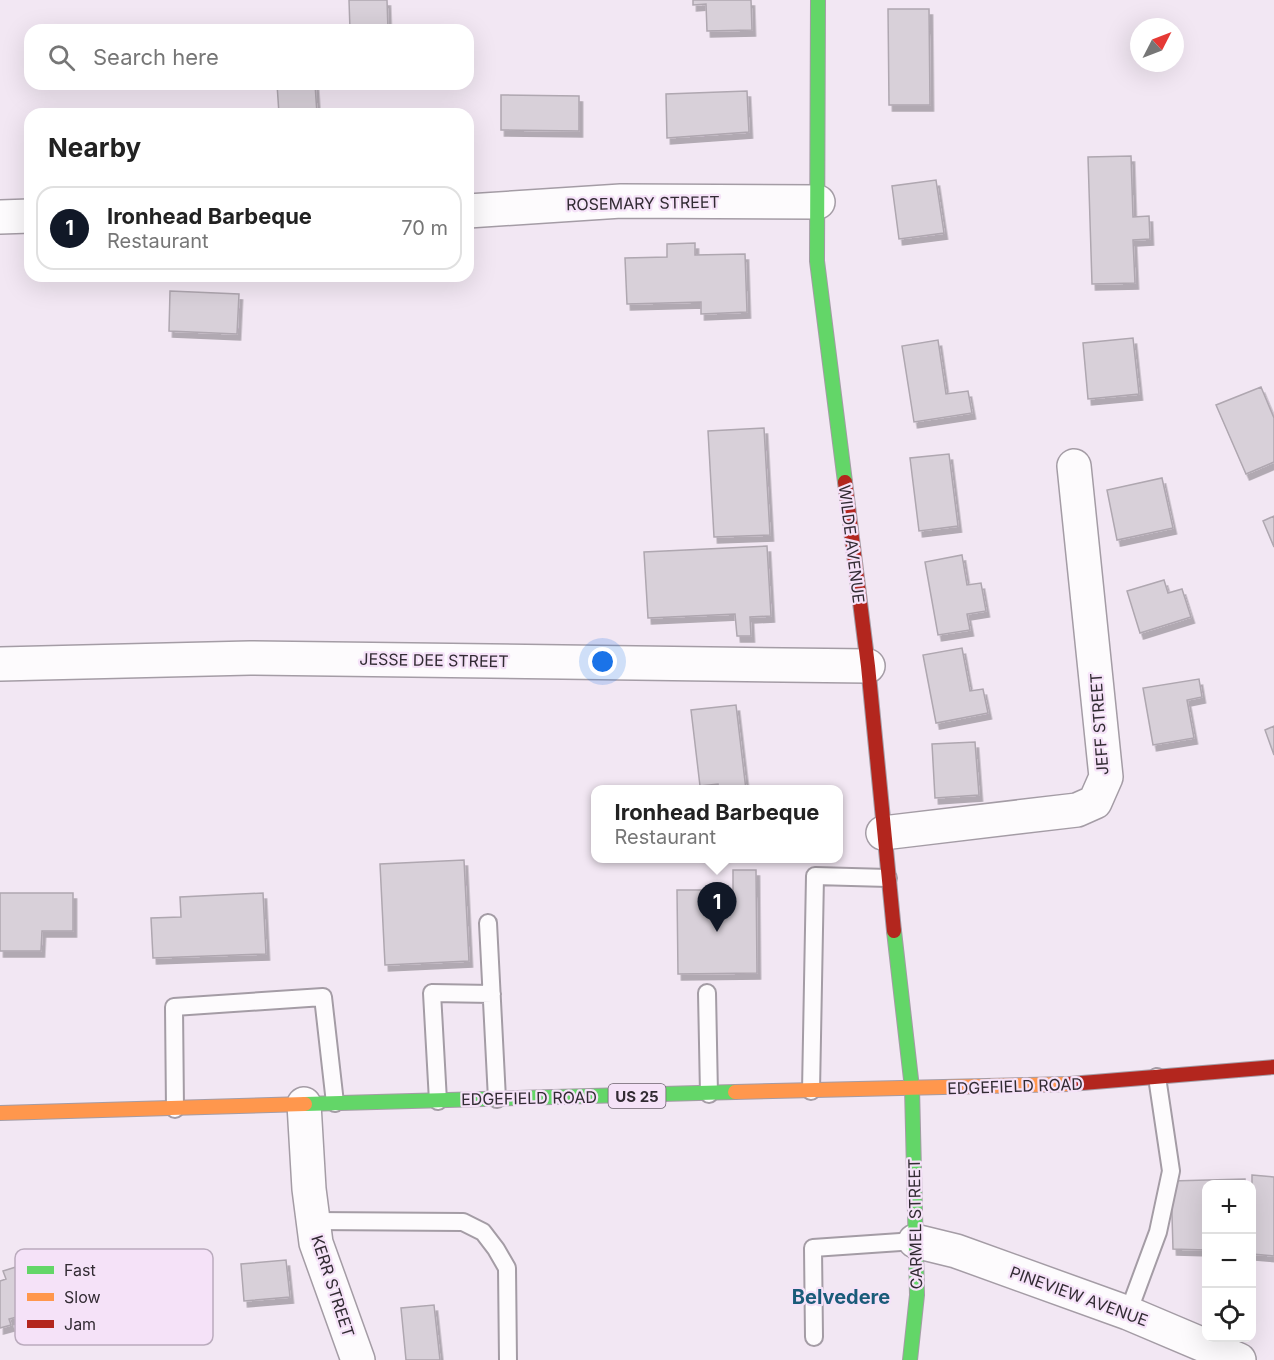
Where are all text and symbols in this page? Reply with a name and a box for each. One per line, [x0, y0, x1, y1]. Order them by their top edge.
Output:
north arrow [1130, 18, 1184, 72]
search box [24, 24, 474, 90]
icon: search [45, 41, 78, 74]
text: Search here [93, 44, 219, 70]
text: Nearby [48, 132, 141, 163]
street label: ROSEMARY STREET [566, 192, 720, 214]
text: Ironhead Barbeque [107, 203, 312, 229]
text: 1 [65, 216, 74, 240]
text: 70 m [401, 216, 448, 240]
text: Restaurant [107, 229, 209, 253]
street label: WILDE AVENUE [835, 484, 869, 604]
your location [588, 647, 617, 676]
street label: JESSE DEE STREET [359, 649, 509, 671]
street label: JEFF STREET [1085, 672, 1113, 776]
popup [591, 785, 843, 863]
text: Ironhead Barbeque [615, 799, 819, 825]
text: Restaurant [615, 825, 716, 849]
pin: 1 [698, 882, 736, 932]
street label: EDGEFIELD ROAD [947, 1074, 1083, 1098]
road number: US 25 [608, 1084, 666, 1108]
street label: EDGEFIELD ROAD [461, 1087, 597, 1109]
street label: CARMEL STREET [904, 1158, 926, 1290]
map controls [1202, 1180, 1256, 1342]
button: + [1202, 1180, 1256, 1234]
street label: KERR STREET [307, 1233, 359, 1339]
button: − [1202, 1234, 1256, 1288]
legend [15, 1249, 213, 1345]
text: Fast [64, 1260, 96, 1280]
street label: PINEVIEW AVENUE [1007, 1262, 1151, 1330]
district label: Belvedere [792, 1285, 890, 1309]
text: Slow [64, 1287, 101, 1307]
button: locate [1202, 1288, 1256, 1342]
text: Jam [64, 1314, 96, 1334]

